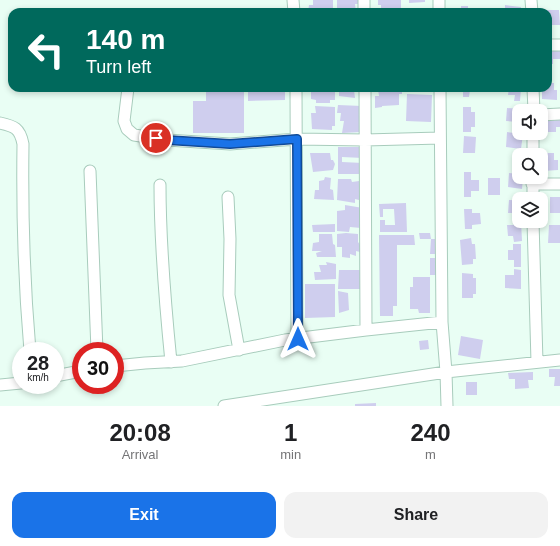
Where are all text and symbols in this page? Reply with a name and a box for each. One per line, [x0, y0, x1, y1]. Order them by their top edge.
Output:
icon: left [20, 24, 72, 76]
text: 140 m [86, 24, 165, 55]
text: Turn left [86, 57, 151, 77]
map controls [512, 104, 548, 228]
button: sound [512, 104, 548, 140]
pin [139, 121, 173, 155]
icon: arrive [145, 127, 167, 149]
button: search [512, 148, 548, 184]
button: layers [512, 192, 548, 228]
position arrow [277, 318, 319, 360]
speed limit sign: 30 [72, 342, 124, 394]
text: 28 [27, 352, 49, 374]
text: km/h [27, 372, 49, 383]
text: 20:08 [109, 419, 171, 446]
text: 1 [284, 419, 297, 446]
text: 240 [411, 419, 451, 446]
text: Arrival [122, 447, 159, 462]
text: min [280, 447, 301, 462]
text: m [425, 447, 436, 462]
button: Exit [12, 492, 276, 538]
button: Share [284, 492, 548, 538]

